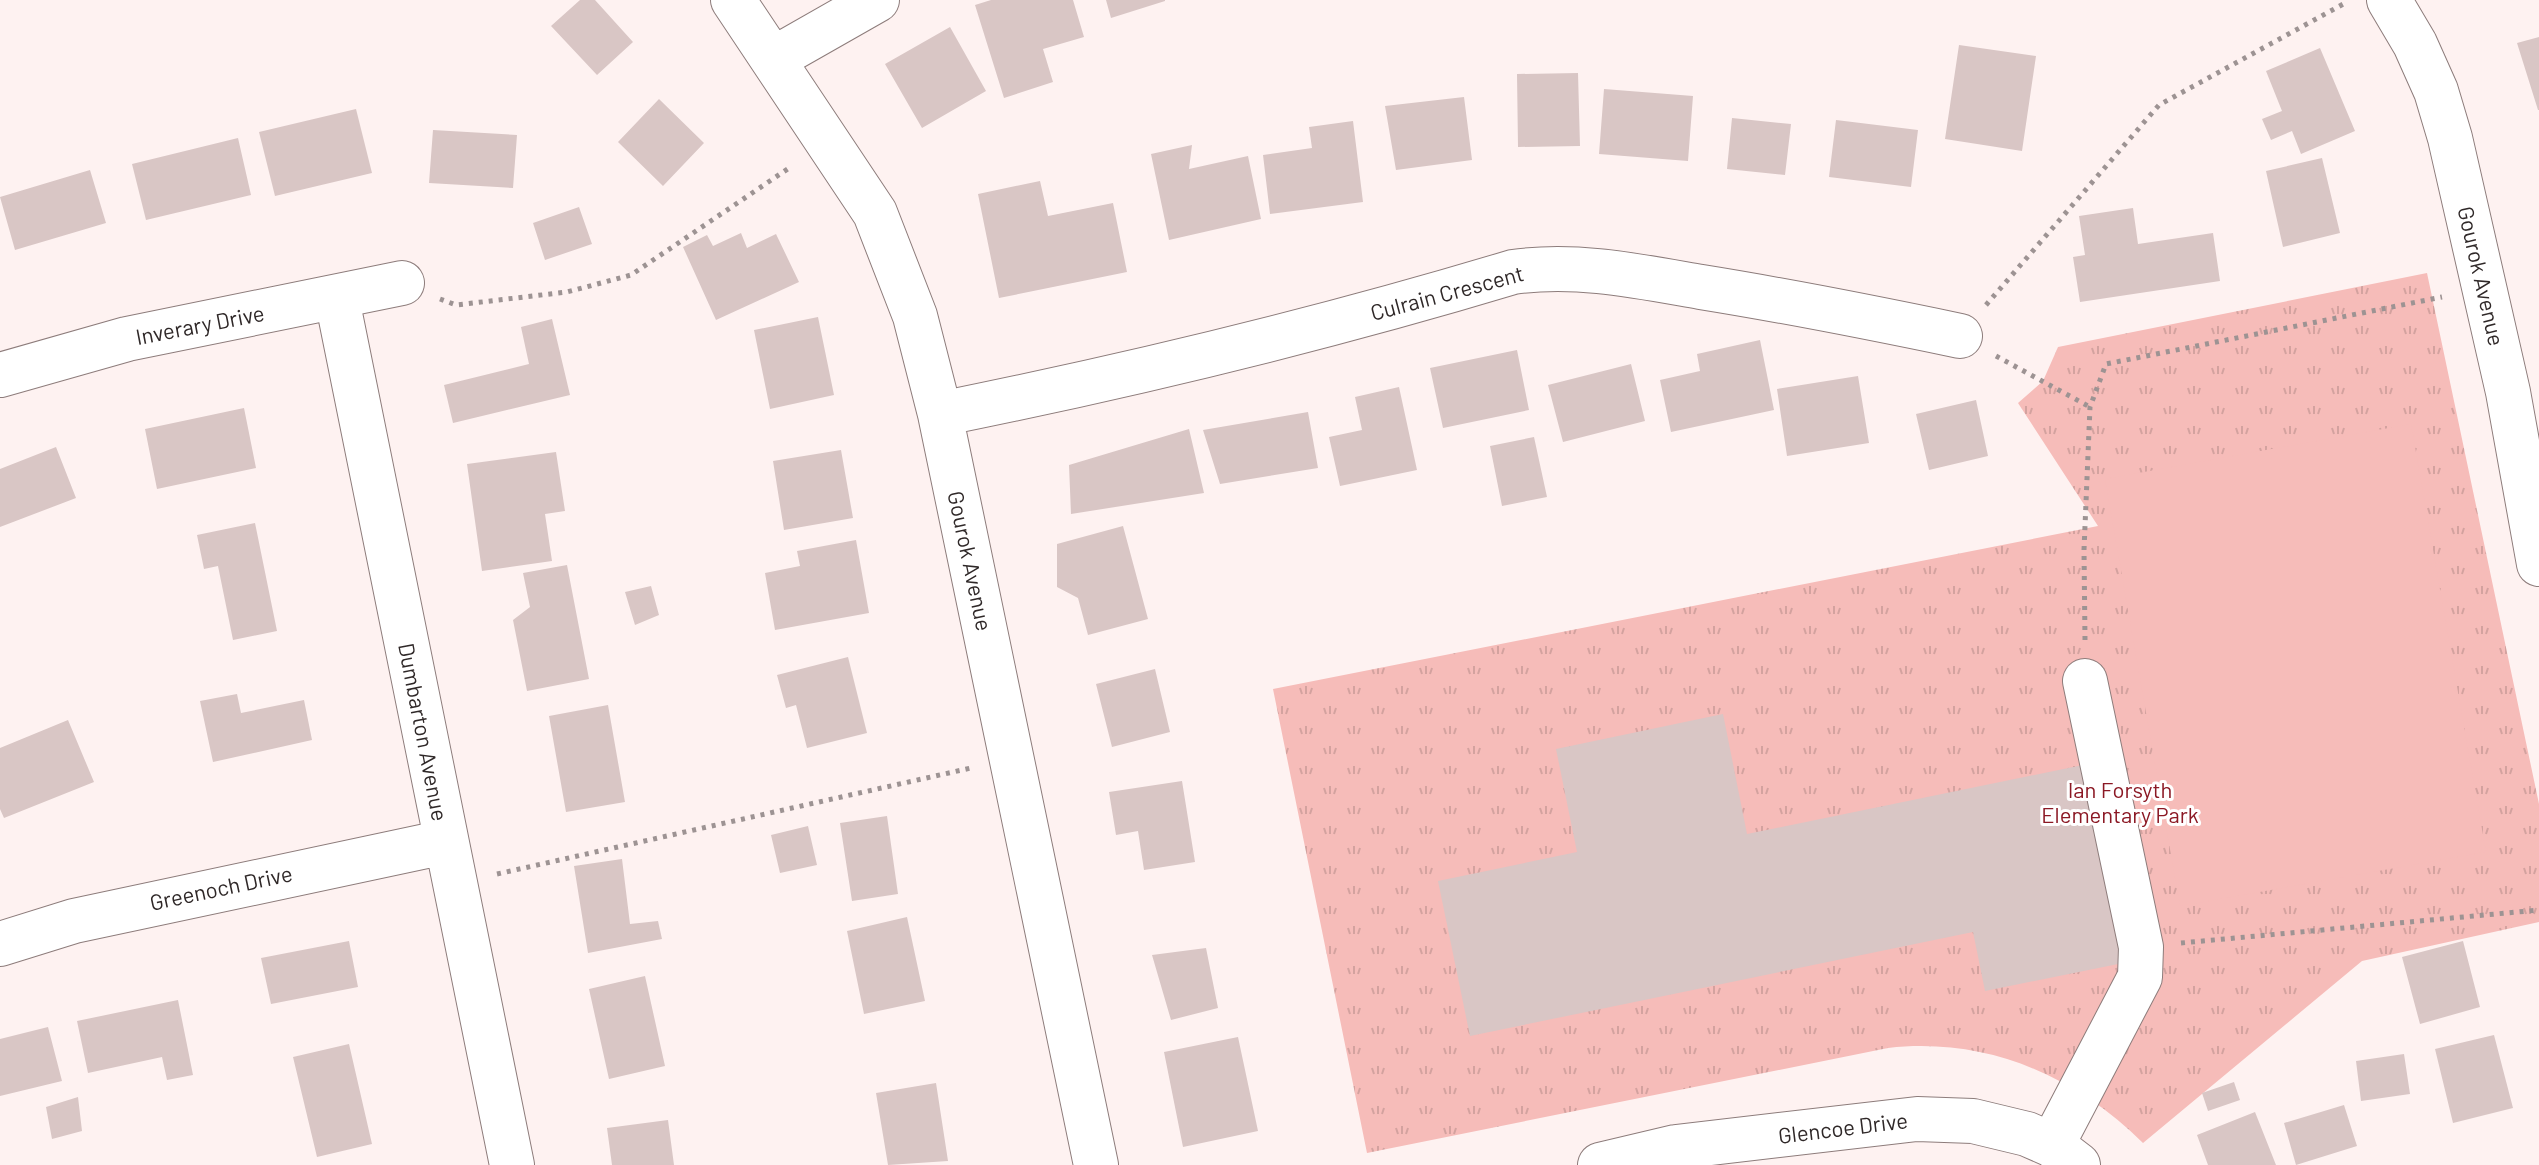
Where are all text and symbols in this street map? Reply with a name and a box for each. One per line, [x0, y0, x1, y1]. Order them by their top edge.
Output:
street label: Gourok Avenue [2453, 203, 2511, 348]
street label: Culrain Crescent [1367, 259, 1526, 325]
street label: Inverary Drive [133, 299, 266, 349]
street label: Gourok Avenue [943, 488, 999, 633]
street label: Dumbarton Avenue [394, 641, 454, 823]
park label: Ian Forsyth Elementary Park [2041, 776, 2199, 827]
street label: Greenoch Drive [147, 859, 295, 915]
street label: Glencoe Drive [1777, 1106, 1909, 1148]

